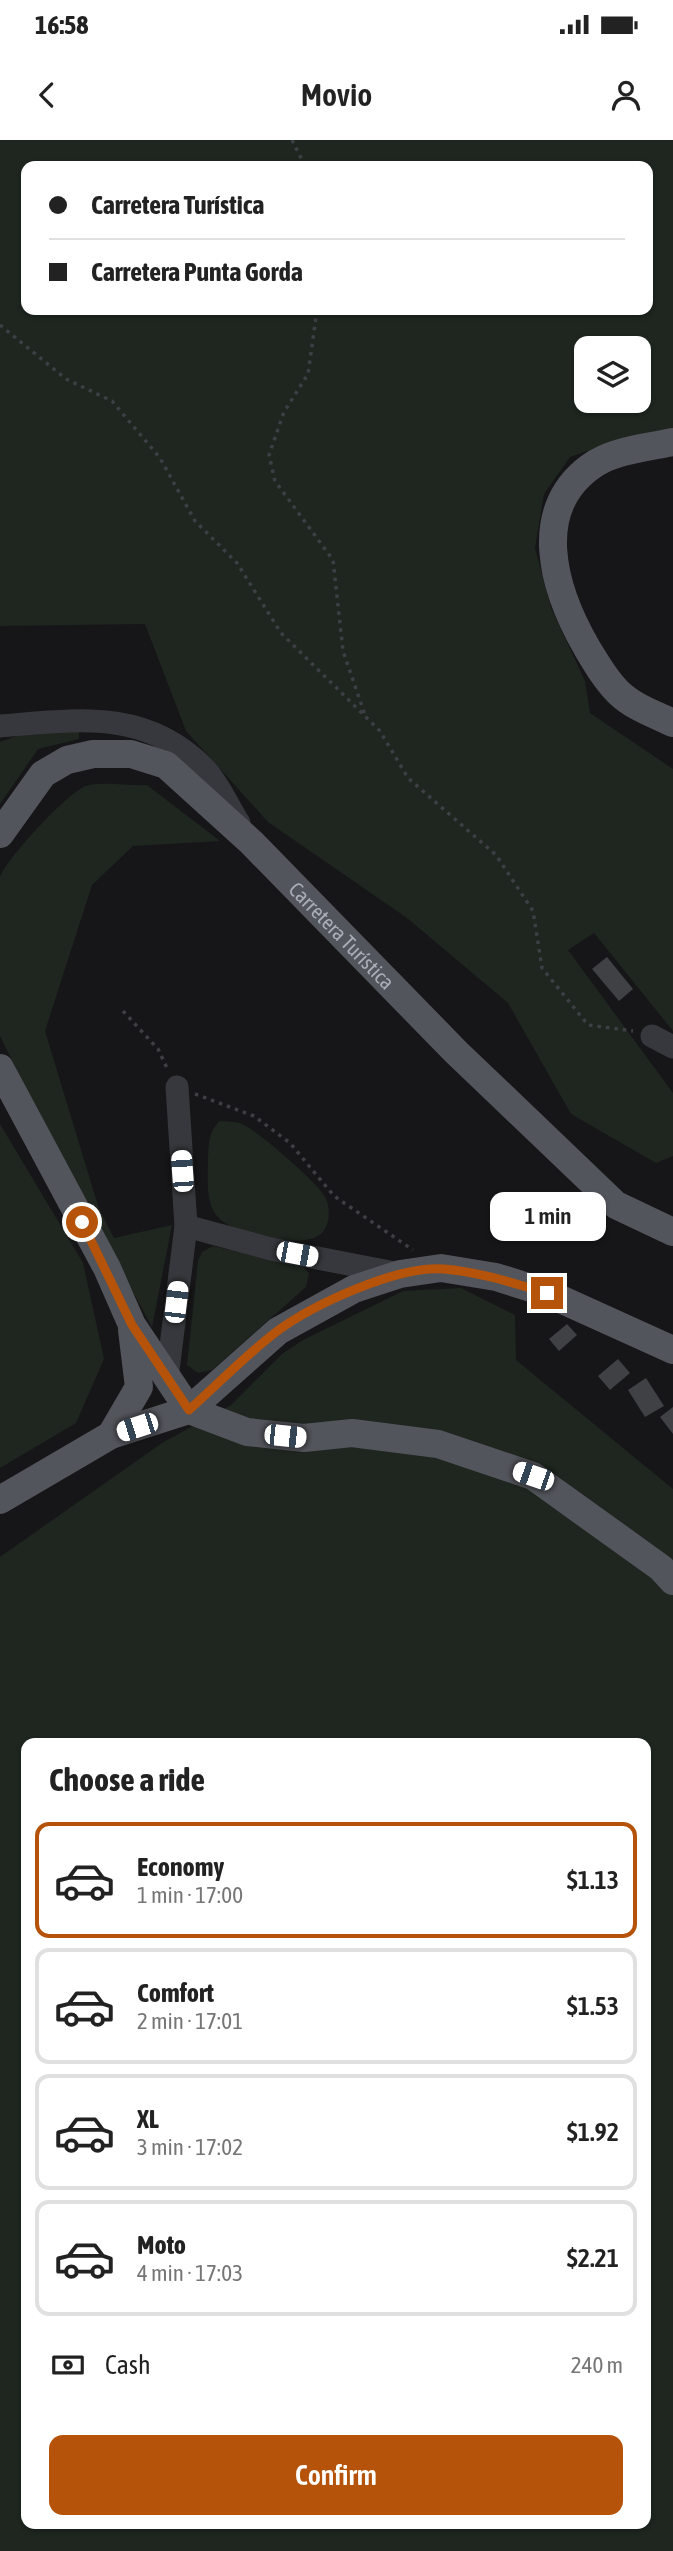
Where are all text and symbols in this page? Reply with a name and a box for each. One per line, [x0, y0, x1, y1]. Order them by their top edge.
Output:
text: 16:58 [35, 10, 89, 40]
icon: back [28, 76, 66, 114]
text: Movio [301, 76, 372, 113]
icon: person [607, 76, 645, 114]
text: Carretera Turística [91, 190, 264, 220]
text: Carretera Punta Gorda [91, 257, 303, 287]
map controls [574, 336, 651, 413]
button: layers [574, 336, 651, 413]
street label: Carretera Turística [284, 877, 400, 994]
car [171, 1149, 194, 1193]
callout: 1 min [489, 1192, 605, 1240]
text: 1 min [525, 1203, 571, 1229]
route start [66, 1206, 98, 1238]
car [275, 1240, 320, 1268]
route end [531, 1277, 563, 1309]
car [164, 1280, 189, 1324]
car [114, 1411, 161, 1443]
car [264, 1423, 307, 1449]
car [510, 1459, 557, 1493]
text: Choose a ride [49, 1761, 205, 1798]
icon: car [53, 1849, 116, 1912]
text: Economy [137, 1852, 224, 1882]
text: $1.13 [567, 1865, 619, 1895]
text: 1 min · 17:00 [137, 1882, 243, 1908]
icon: car [53, 1975, 116, 2038]
text: Comfort [137, 1978, 214, 2008]
text: $1.53 [567, 1991, 619, 2021]
text: 2 min · 17:01 [137, 2008, 243, 2034]
icon: car [53, 2101, 116, 2164]
text: XL [137, 2104, 159, 2134]
text: $1.92 [567, 2117, 619, 2147]
text: 3 min · 17:02 [137, 2134, 243, 2160]
icon: car [53, 2227, 116, 2290]
text: Moto [137, 2230, 186, 2260]
text: $2.21 [567, 2243, 619, 2273]
text: 4 min · 17:03 [137, 2260, 243, 2286]
icon: cash [49, 2346, 87, 2384]
text: Cash [105, 2350, 151, 2380]
text: 240 m [571, 2352, 623, 2378]
button: Confirm [49, 2435, 623, 2515]

